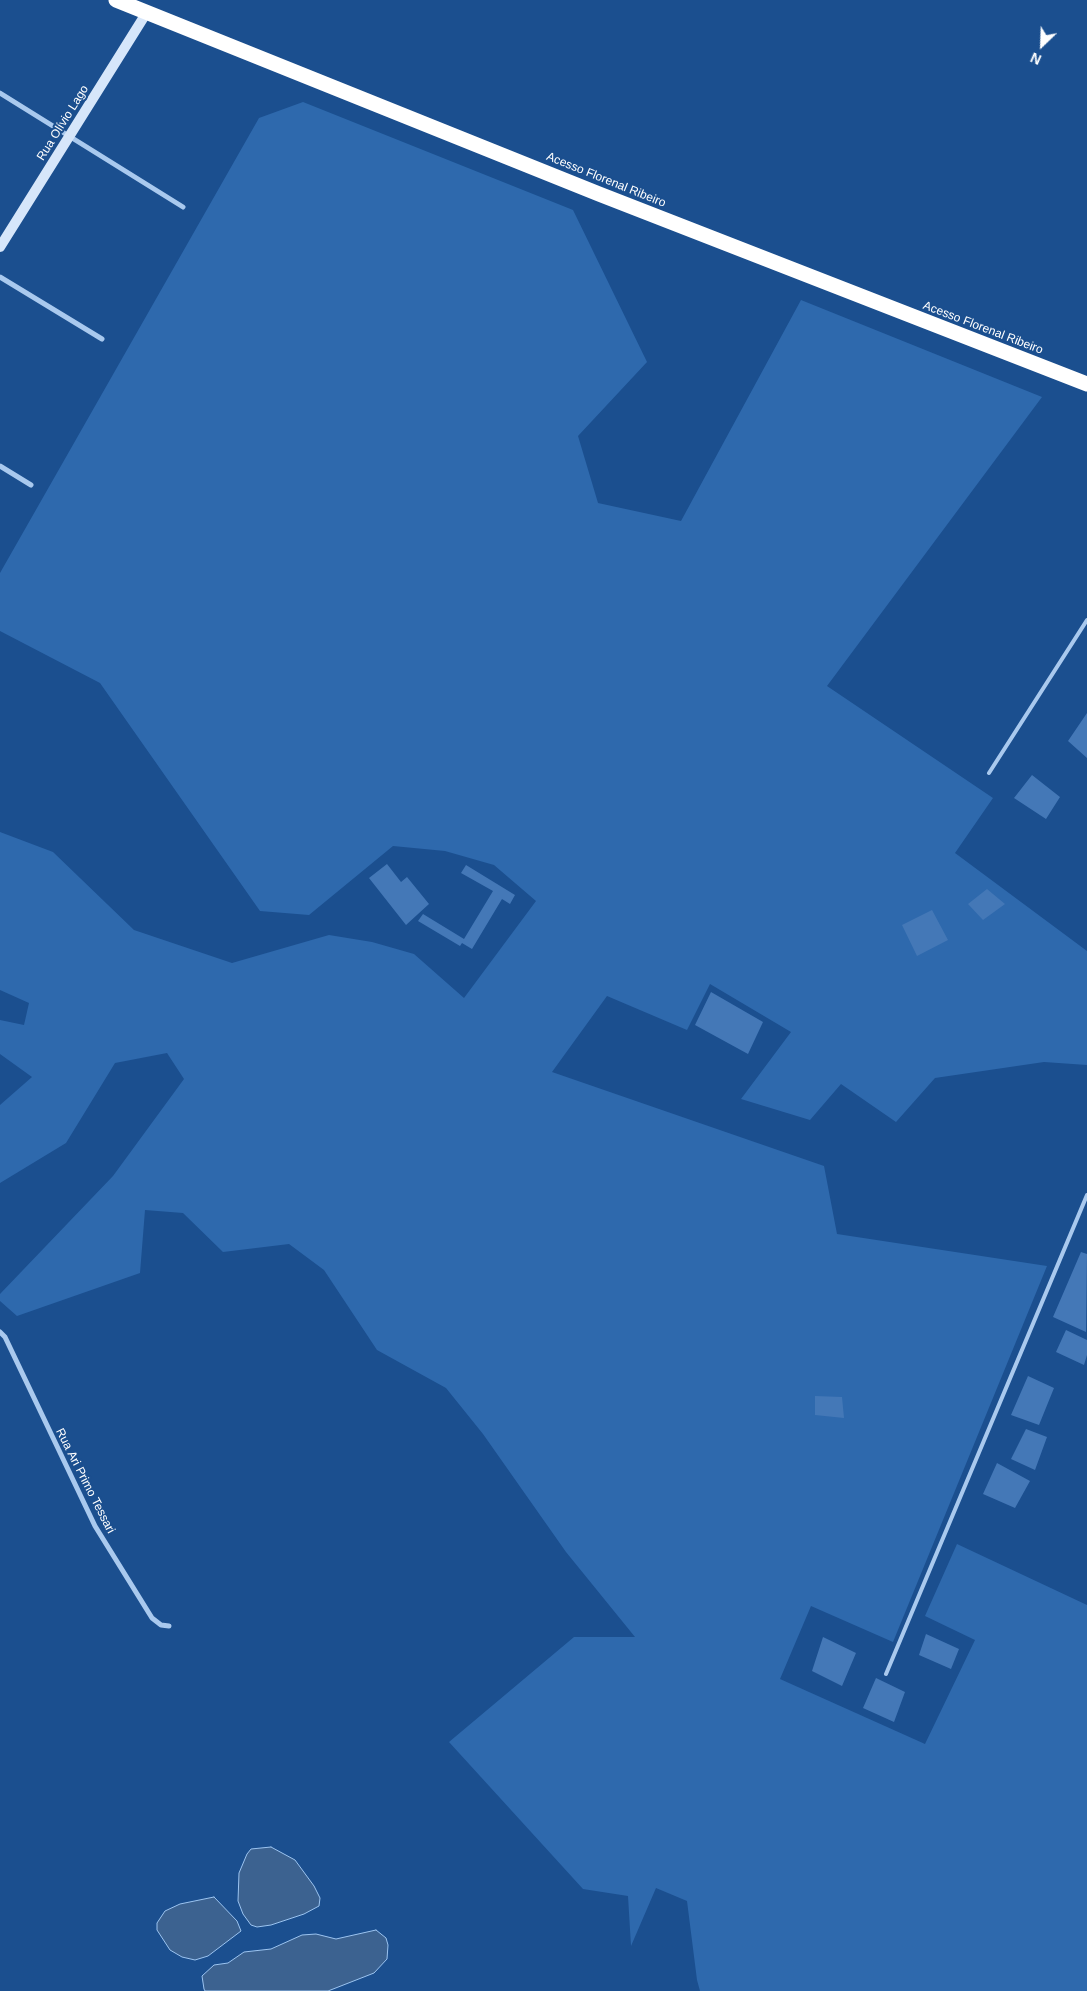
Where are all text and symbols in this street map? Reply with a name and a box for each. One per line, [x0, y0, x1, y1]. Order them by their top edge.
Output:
north arrow [1017, 20, 1067, 70]
text: N [1028, 49, 1044, 68]
street label: Rua Olívio Lago [34, 83, 92, 163]
street label: Acesso Florenal Ribeiro [544, 149, 668, 211]
street label: Acesso Florenal Ribeiro [921, 298, 1045, 358]
street label: Rua Ari Primo Tessari [52, 1426, 118, 1536]

